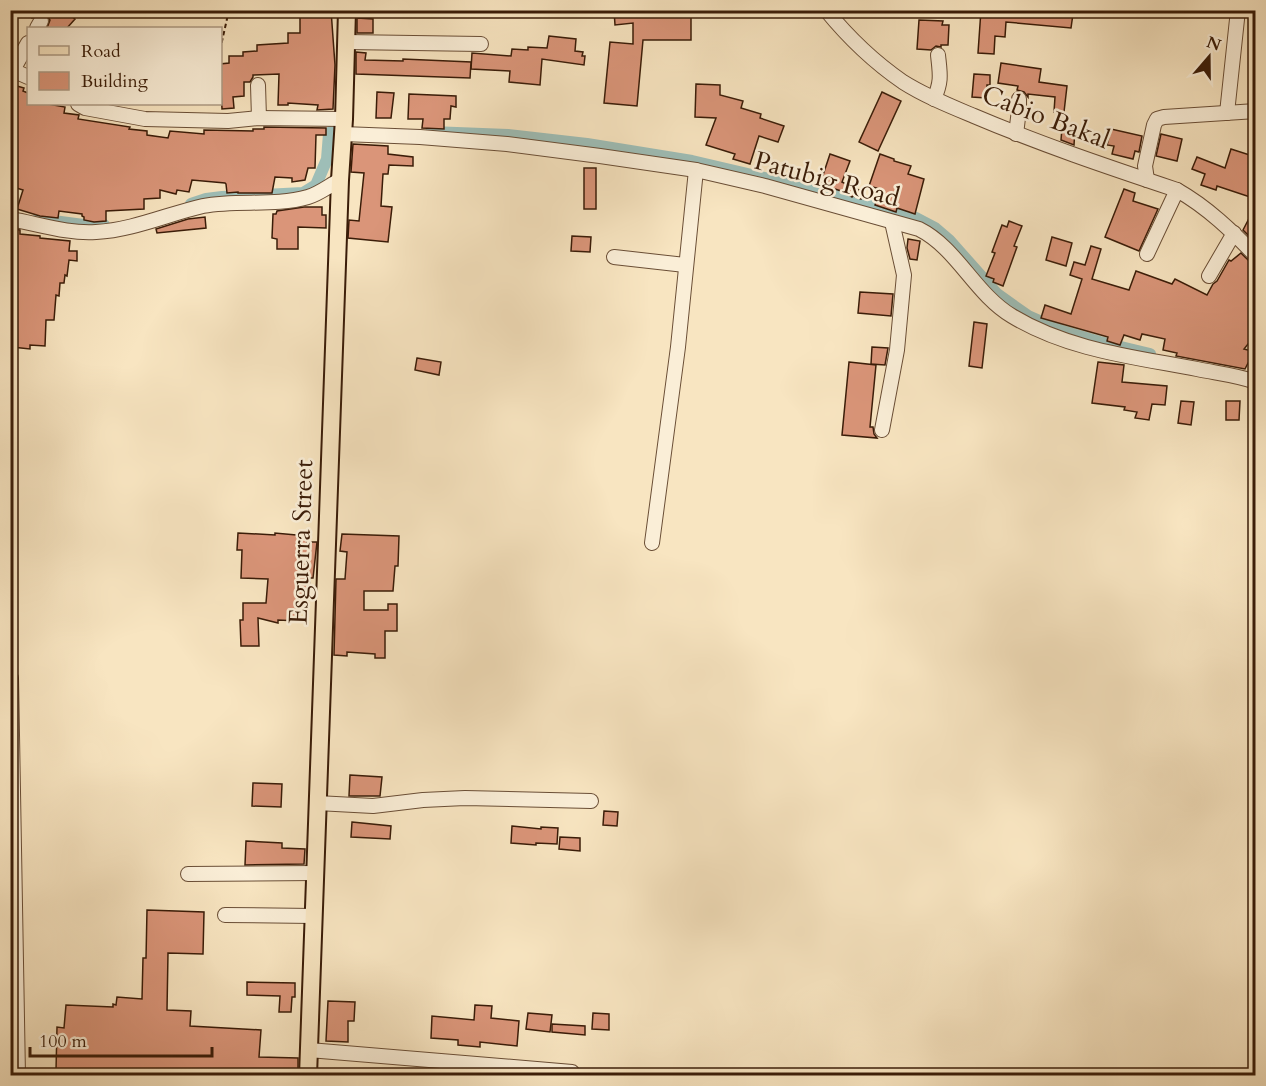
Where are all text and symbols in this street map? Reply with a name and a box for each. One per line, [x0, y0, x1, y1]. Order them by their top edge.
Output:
legend [27, 27, 222, 105]
north arrow [1179, 27, 1239, 87]
text: N [1203, 31, 1224, 57]
text: Road [81, 39, 121, 64]
text: Building [81, 69, 149, 94]
street label: Cabio Bakal [977, 77, 1115, 158]
street label: Patubig Road [750, 143, 904, 215]
street label: Esguerra Street [281, 459, 321, 625]
scale bar [30, 1020, 212, 1058]
text: 100 m [39, 1029, 87, 1054]

